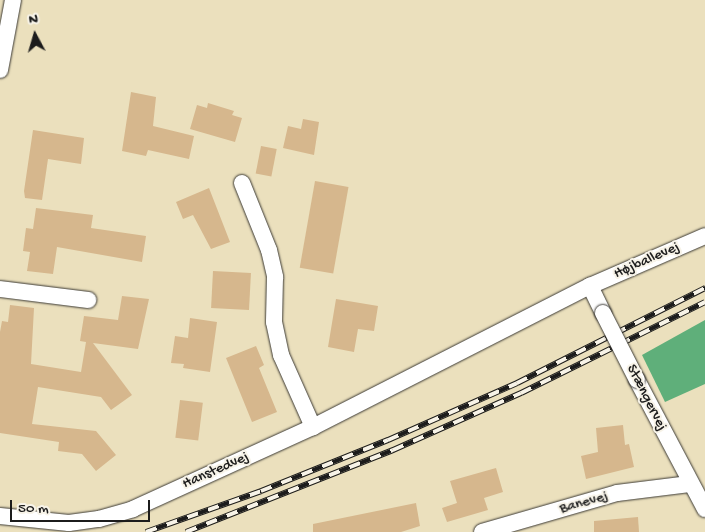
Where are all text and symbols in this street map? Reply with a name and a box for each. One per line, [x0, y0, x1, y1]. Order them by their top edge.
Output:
north arrow [10, 10, 60, 60]
text: N [28, 11, 39, 29]
street label: Højballevej [611, 239, 683, 283]
street label: Stængervej [622, 362, 670, 434]
street label: Hanstedvej [180, 448, 252, 494]
street label: Banevej [558, 488, 610, 518]
scale bar [12, 490, 152, 522]
text: 50 m [18, 500, 49, 518]

